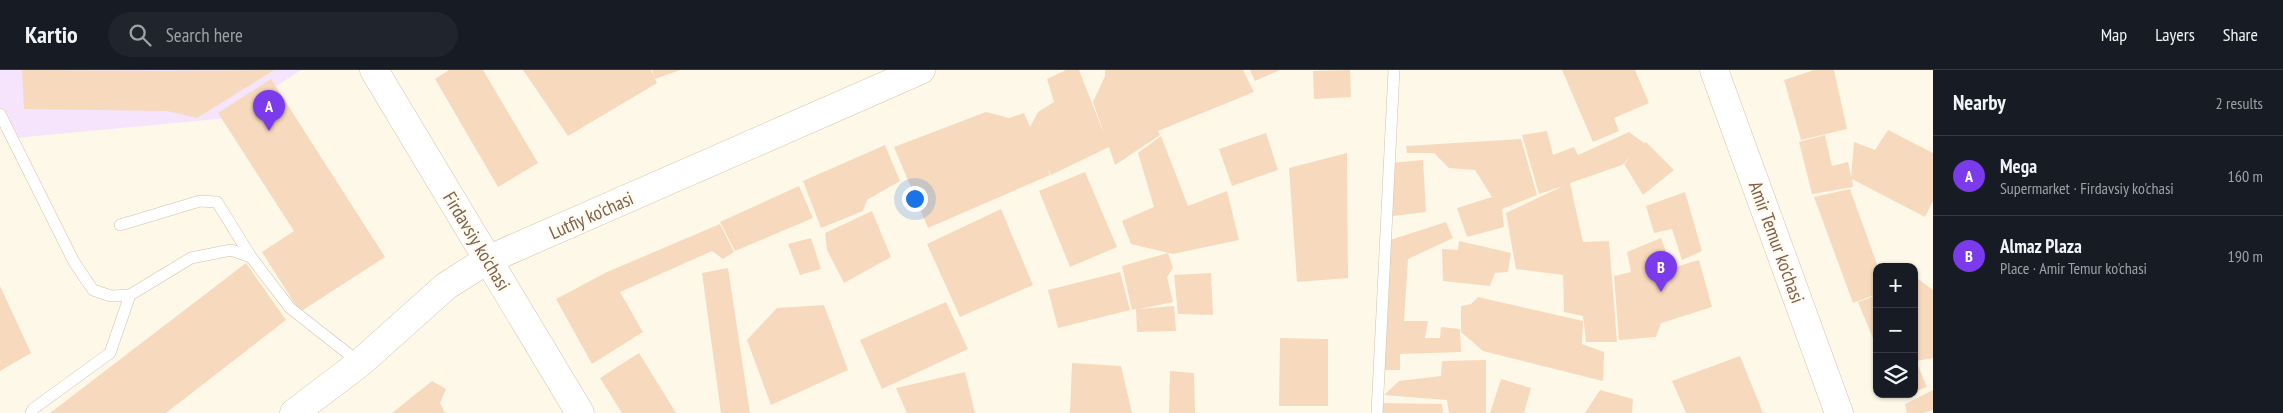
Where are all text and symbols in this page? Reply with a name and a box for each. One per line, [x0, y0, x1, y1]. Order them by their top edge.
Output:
search box [108, 12, 458, 57]
text: Kartio [25, 19, 78, 50]
icon: search [126, 21, 154, 49]
text: Search here [166, 23, 243, 47]
text: Map [2101, 23, 2127, 46]
text: Layers [2155, 23, 2195, 46]
text: Share [2223, 23, 2258, 46]
text: Nearby [1953, 89, 2006, 116]
pin: A [253, 90, 285, 131]
text: 2 results [2216, 93, 2263, 113]
text: Mega [2000, 154, 2037, 178]
text: A [1965, 166, 1973, 186]
text: 160 m [2228, 166, 2263, 186]
street label: Amir Temur ko'chasi [1744, 178, 1810, 306]
text: Supermarket · Firdavsiy ko'chasi [2000, 178, 2174, 198]
street label: Lutfiy ko'chasi [545, 186, 637, 244]
your location [902, 186, 928, 212]
street label: Firdavsiy ko'chasi [438, 187, 516, 295]
text: Almaz Plaza [2000, 234, 2082, 258]
text: B [1965, 246, 1973, 266]
text: 190 m [2228, 246, 2263, 266]
pin: B [1645, 251, 1677, 292]
text: Place · Amir Temur ko'chasi [2000, 258, 2147, 278]
map controls [1873, 263, 1918, 398]
button: + [1873, 263, 1918, 308]
button: − [1873, 308, 1918, 353]
button: layers [1873, 353, 1918, 398]

